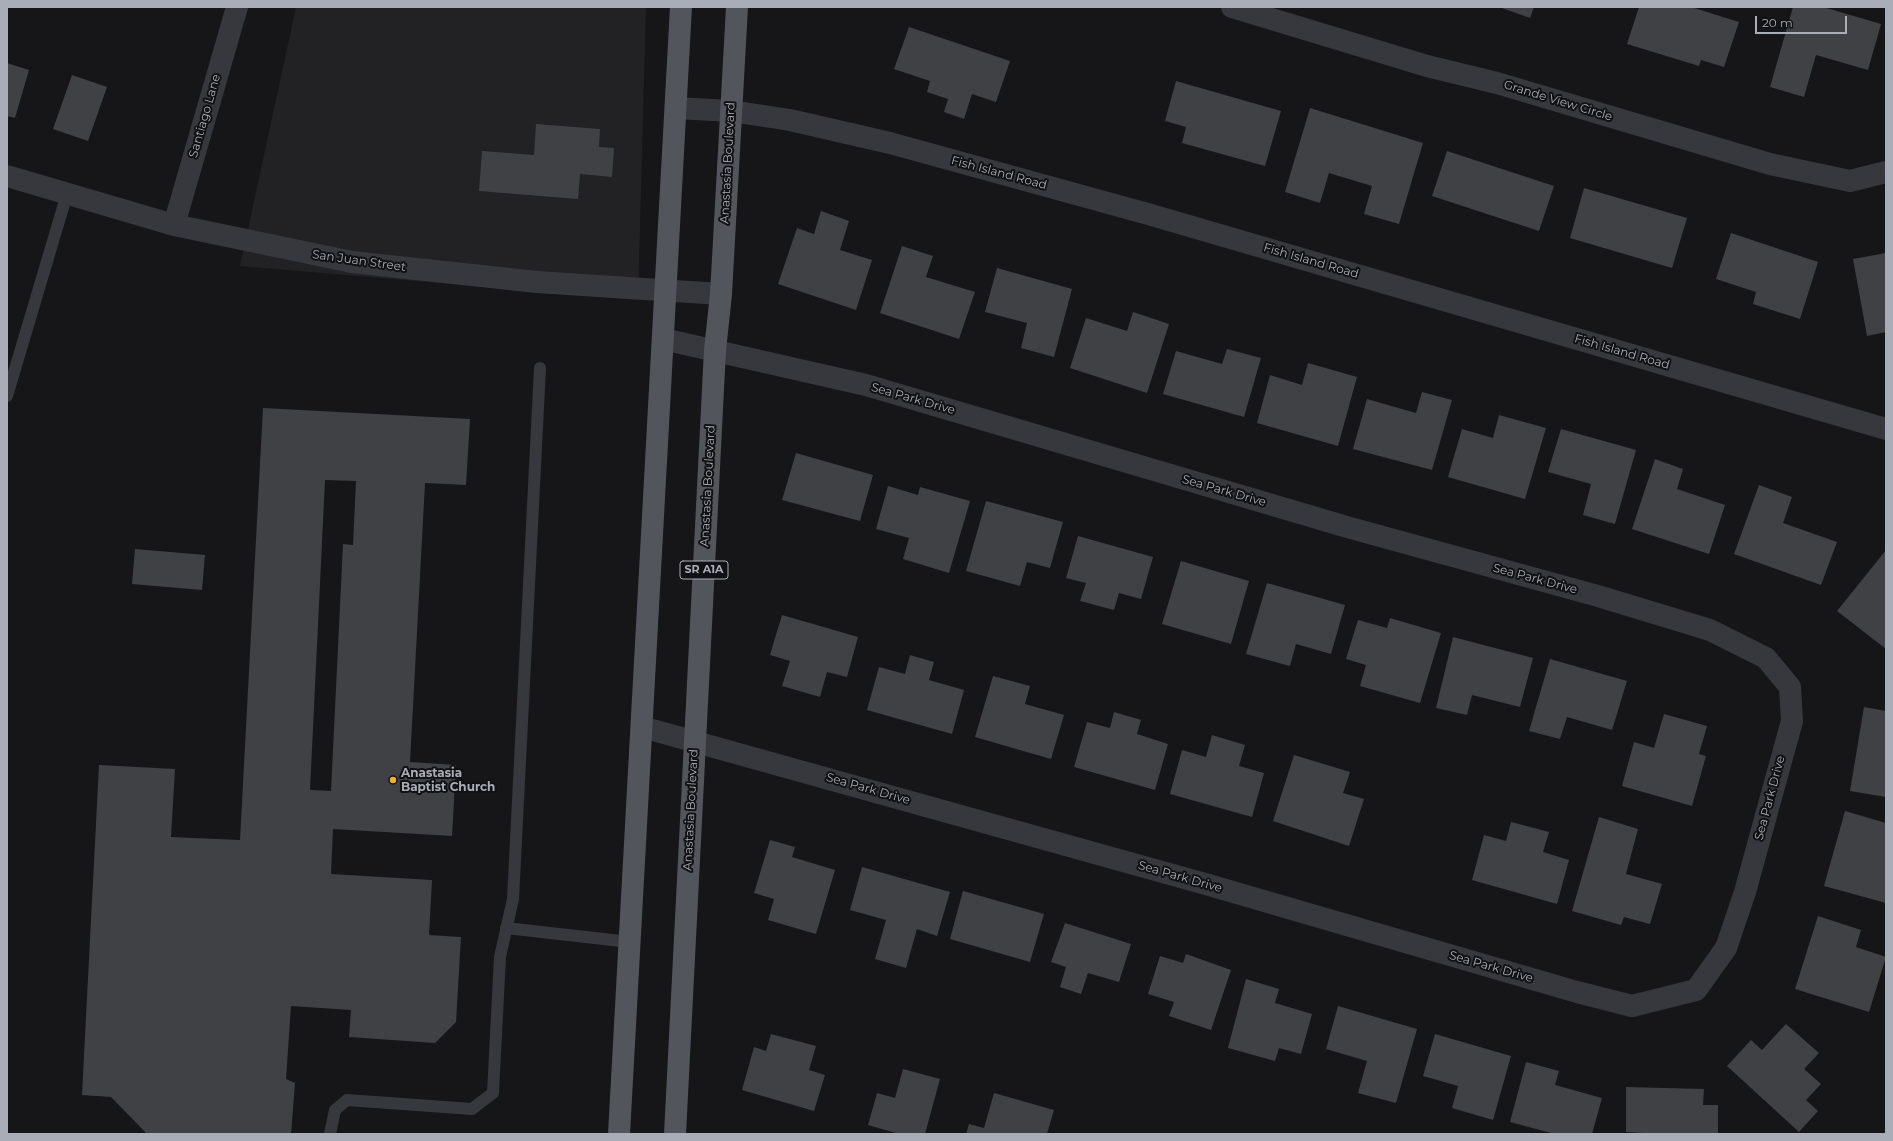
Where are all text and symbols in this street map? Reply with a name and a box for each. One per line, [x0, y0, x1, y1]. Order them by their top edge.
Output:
scale bar [1757, 8, 1849, 34]
text: 20 m [1762, 15, 1793, 30]
street label: Santiago Lane [186, 73, 224, 159]
street label: Grande View Circle [1502, 78, 1614, 124]
street label: Anastasia Boulevard [718, 102, 738, 224]
street label: Fish Island Road [950, 153, 1048, 193]
street label: Fish Island Road [1262, 241, 1360, 281]
street label: San Juan Street [311, 247, 407, 275]
street label: Fish Island Road [1573, 332, 1671, 372]
street label: Sea Park Drive [869, 380, 957, 418]
street label: Anastasia Boulevard [698, 425, 718, 547]
street label: Sea Park Drive [1180, 472, 1268, 510]
road number: SR A1A [680, 561, 728, 579]
street label: Sea Park Drive [1491, 561, 1579, 597]
street label: Anastasia Boulevard [681, 749, 701, 871]
street label: Sea Park Drive [1752, 754, 1788, 842]
place label: Anastasia Baptist Church [401, 766, 495, 794]
street label: Sea Park Drive [824, 770, 912, 808]
marker: Anastasia Baptist Church [388, 775, 398, 785]
street label: Sea Park Drive [1136, 858, 1224, 896]
street label: Sea Park Drive [1447, 948, 1535, 986]

